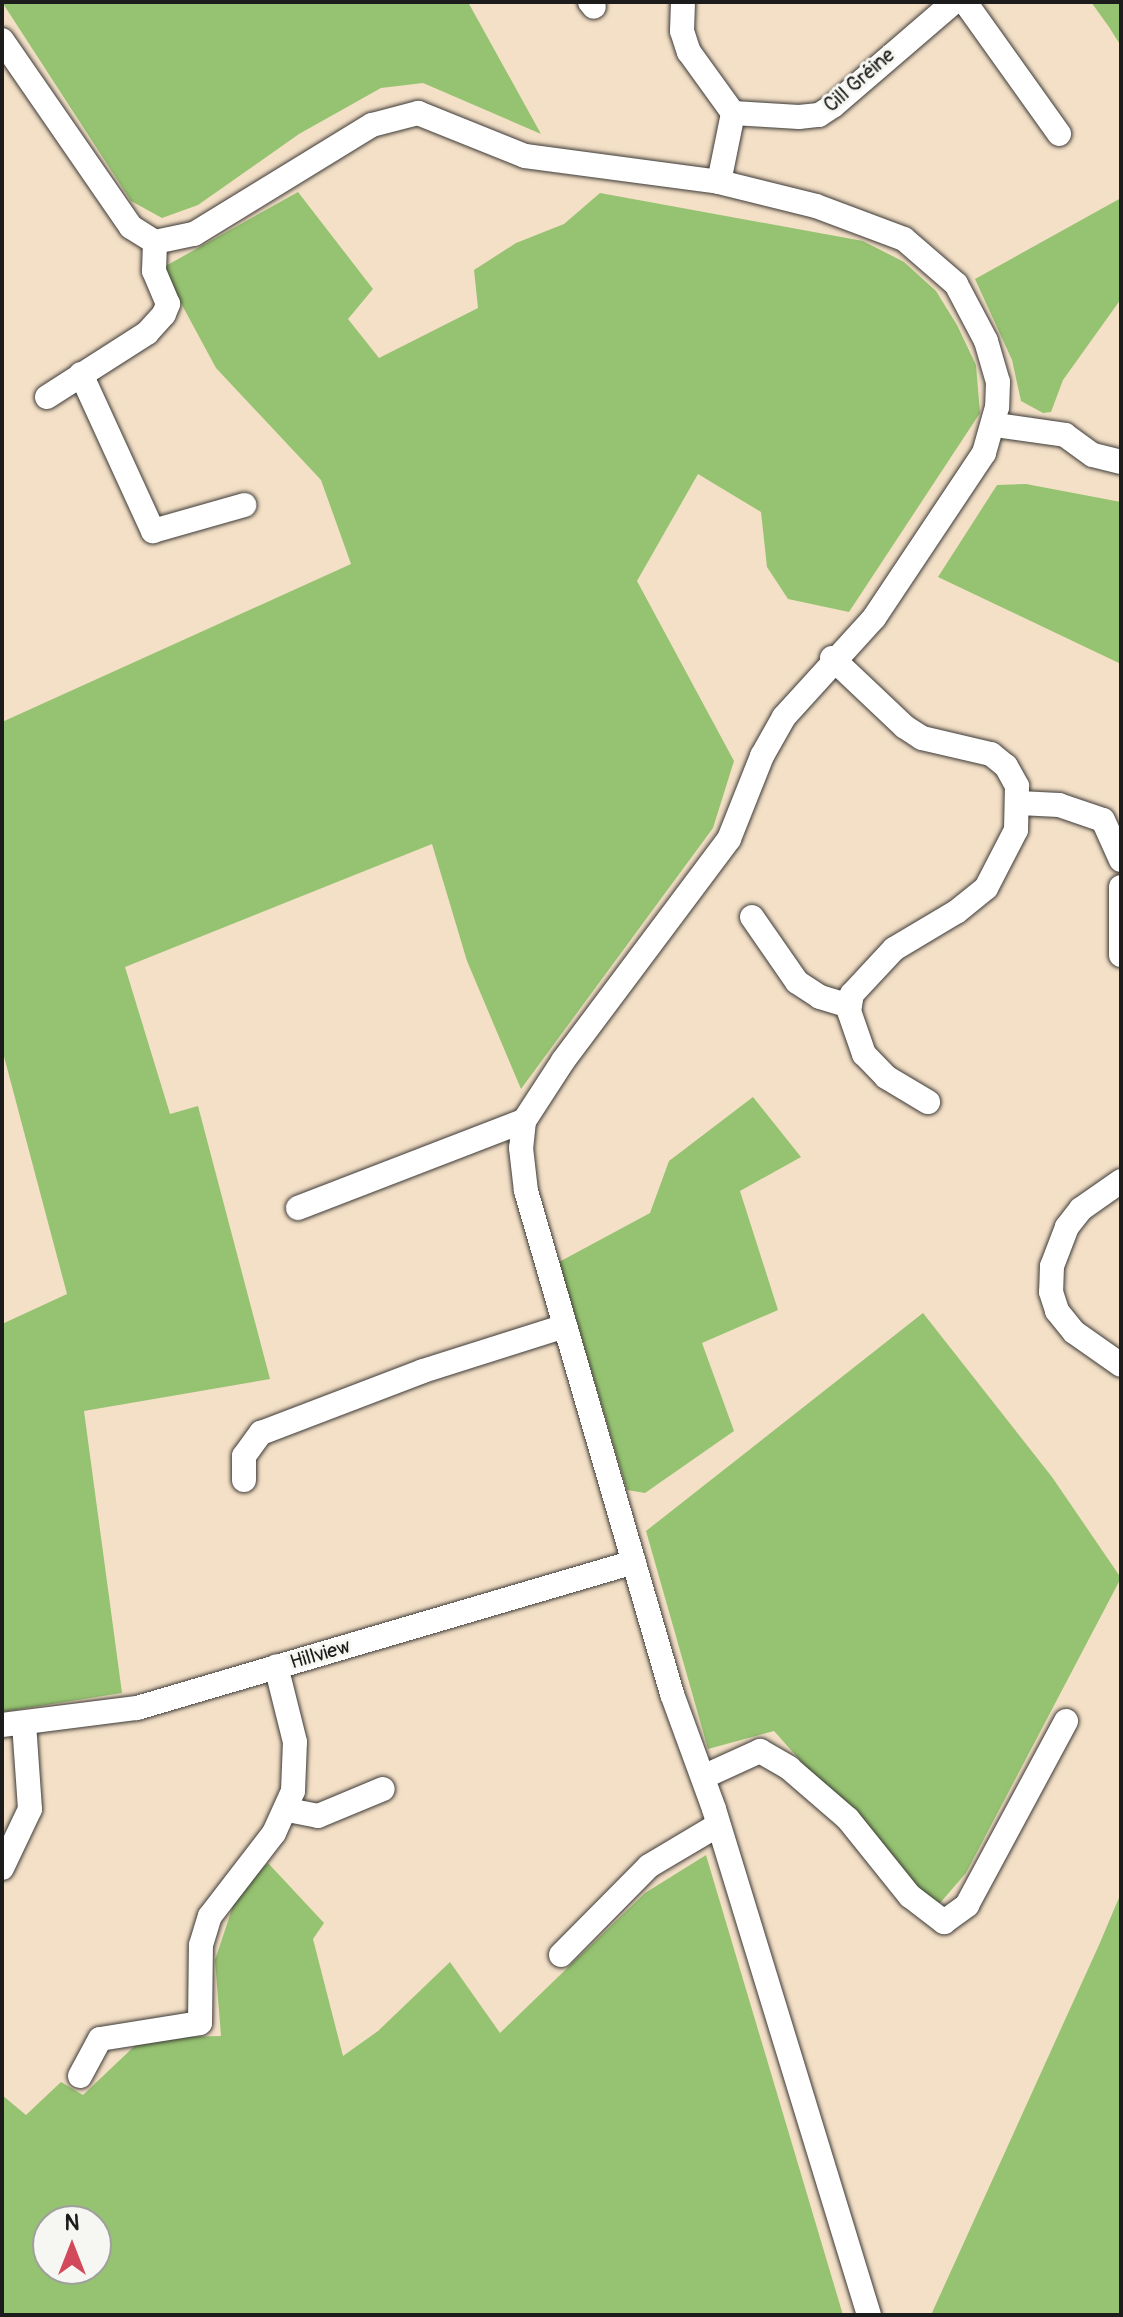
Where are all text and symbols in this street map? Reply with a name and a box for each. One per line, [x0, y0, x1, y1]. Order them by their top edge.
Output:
street label: Cill Gréine [819, 43, 899, 117]
street label: Hillview [287, 1634, 353, 1674]
north arrow [32, 2205, 112, 2285]
text: N [65, 2209, 79, 2237]

